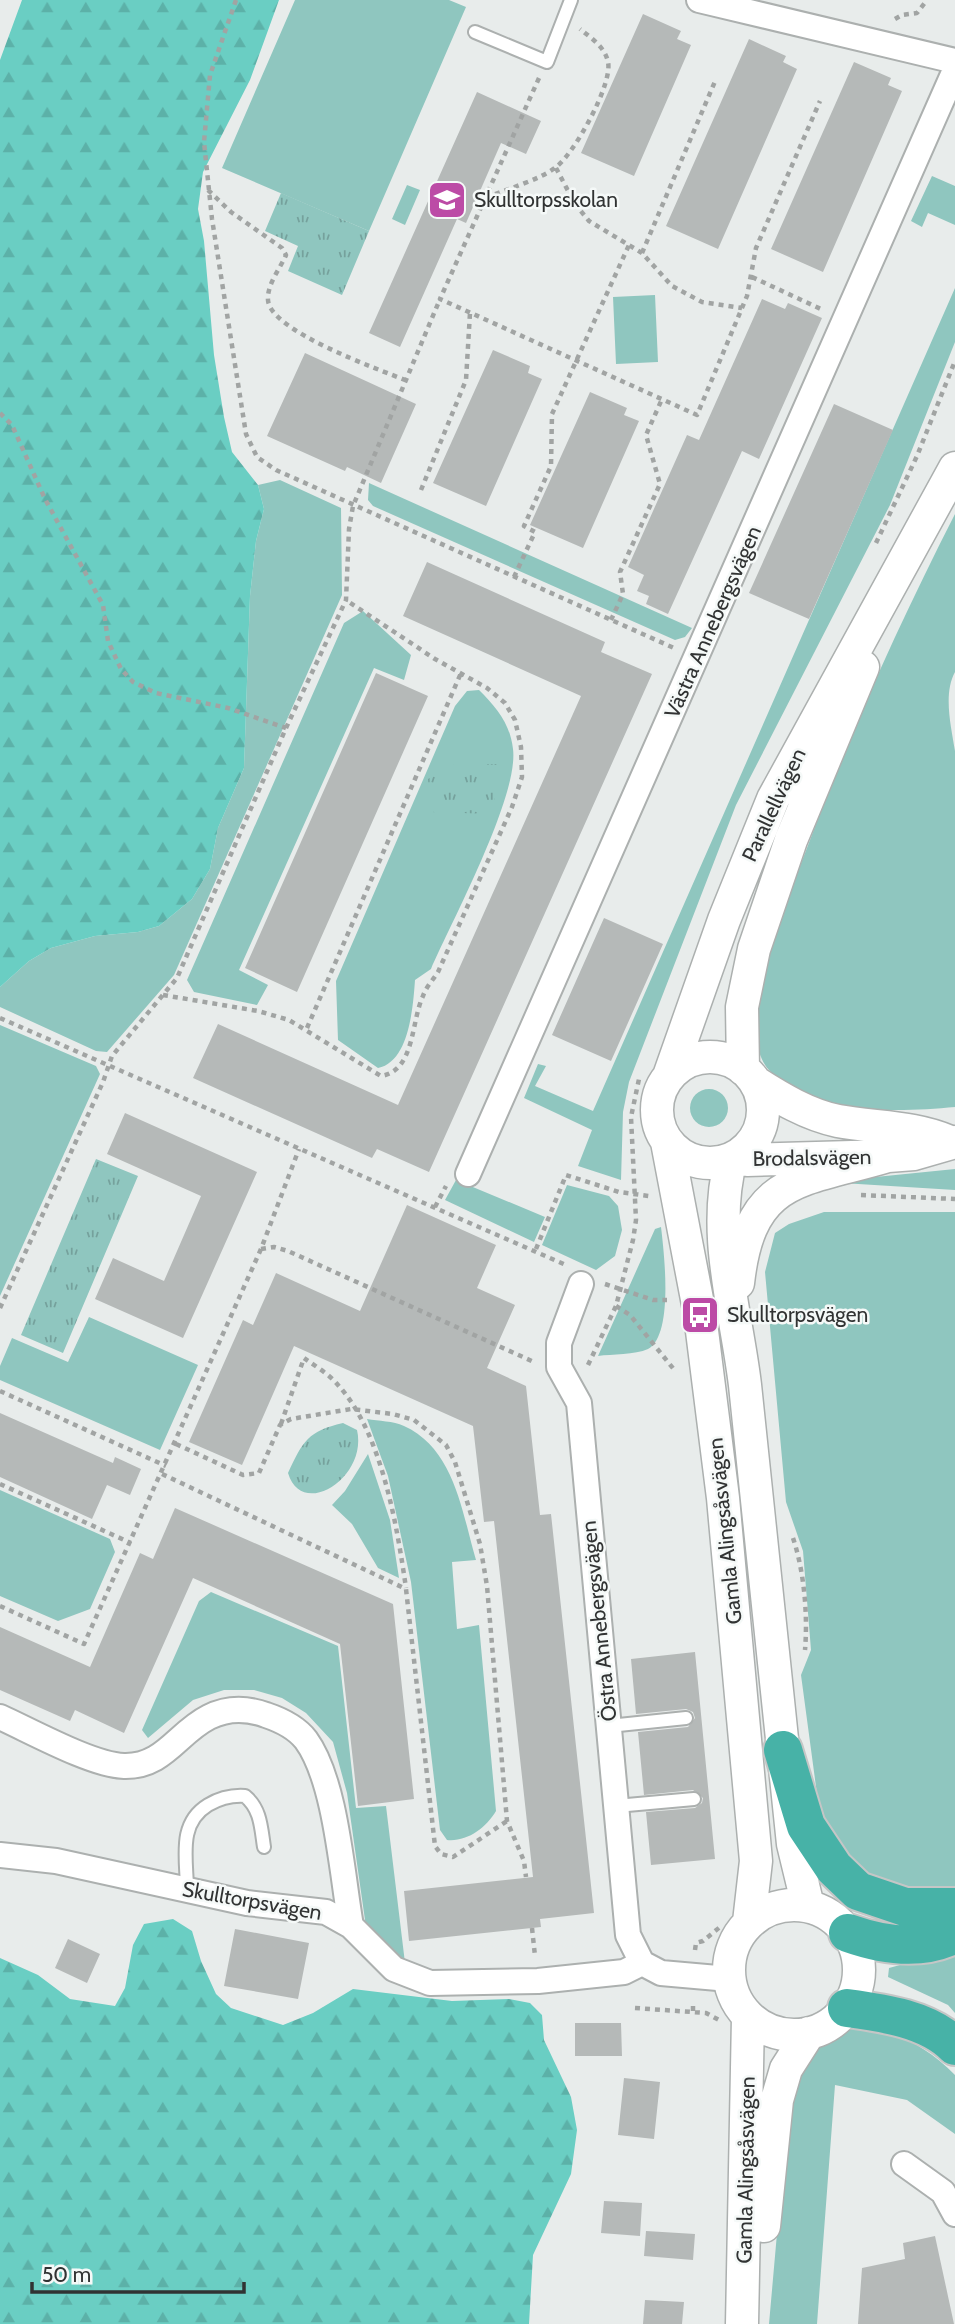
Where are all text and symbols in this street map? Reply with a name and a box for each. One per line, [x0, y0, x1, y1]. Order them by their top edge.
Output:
school or university icon: Skulltorpsskolan [426, 179, 468, 221]
place label: Skulltorpsskolan [474, 187, 618, 212]
street label: Västra Annebergsvägen [659, 522, 766, 722]
street label: Parallellvägen [736, 744, 811, 865]
street label: Brodalsvägen [752, 1144, 872, 1171]
bus stop icon: Skulltorpsvägen [679, 1294, 721, 1336]
place label: Skulltorpsvägen [727, 1302, 868, 1327]
street label: Gamla Alingsåsvägen [702, 1437, 747, 1626]
street label: Östra Annebergsvägen [576, 1520, 621, 1723]
street label: Skulltorpsvägen [180, 1876, 324, 1925]
street label: Gamla Alingsåsvägen [731, 2076, 760, 2264]
scale bar [32, 2250, 243, 2294]
text: 50 m [42, 2262, 91, 2287]

